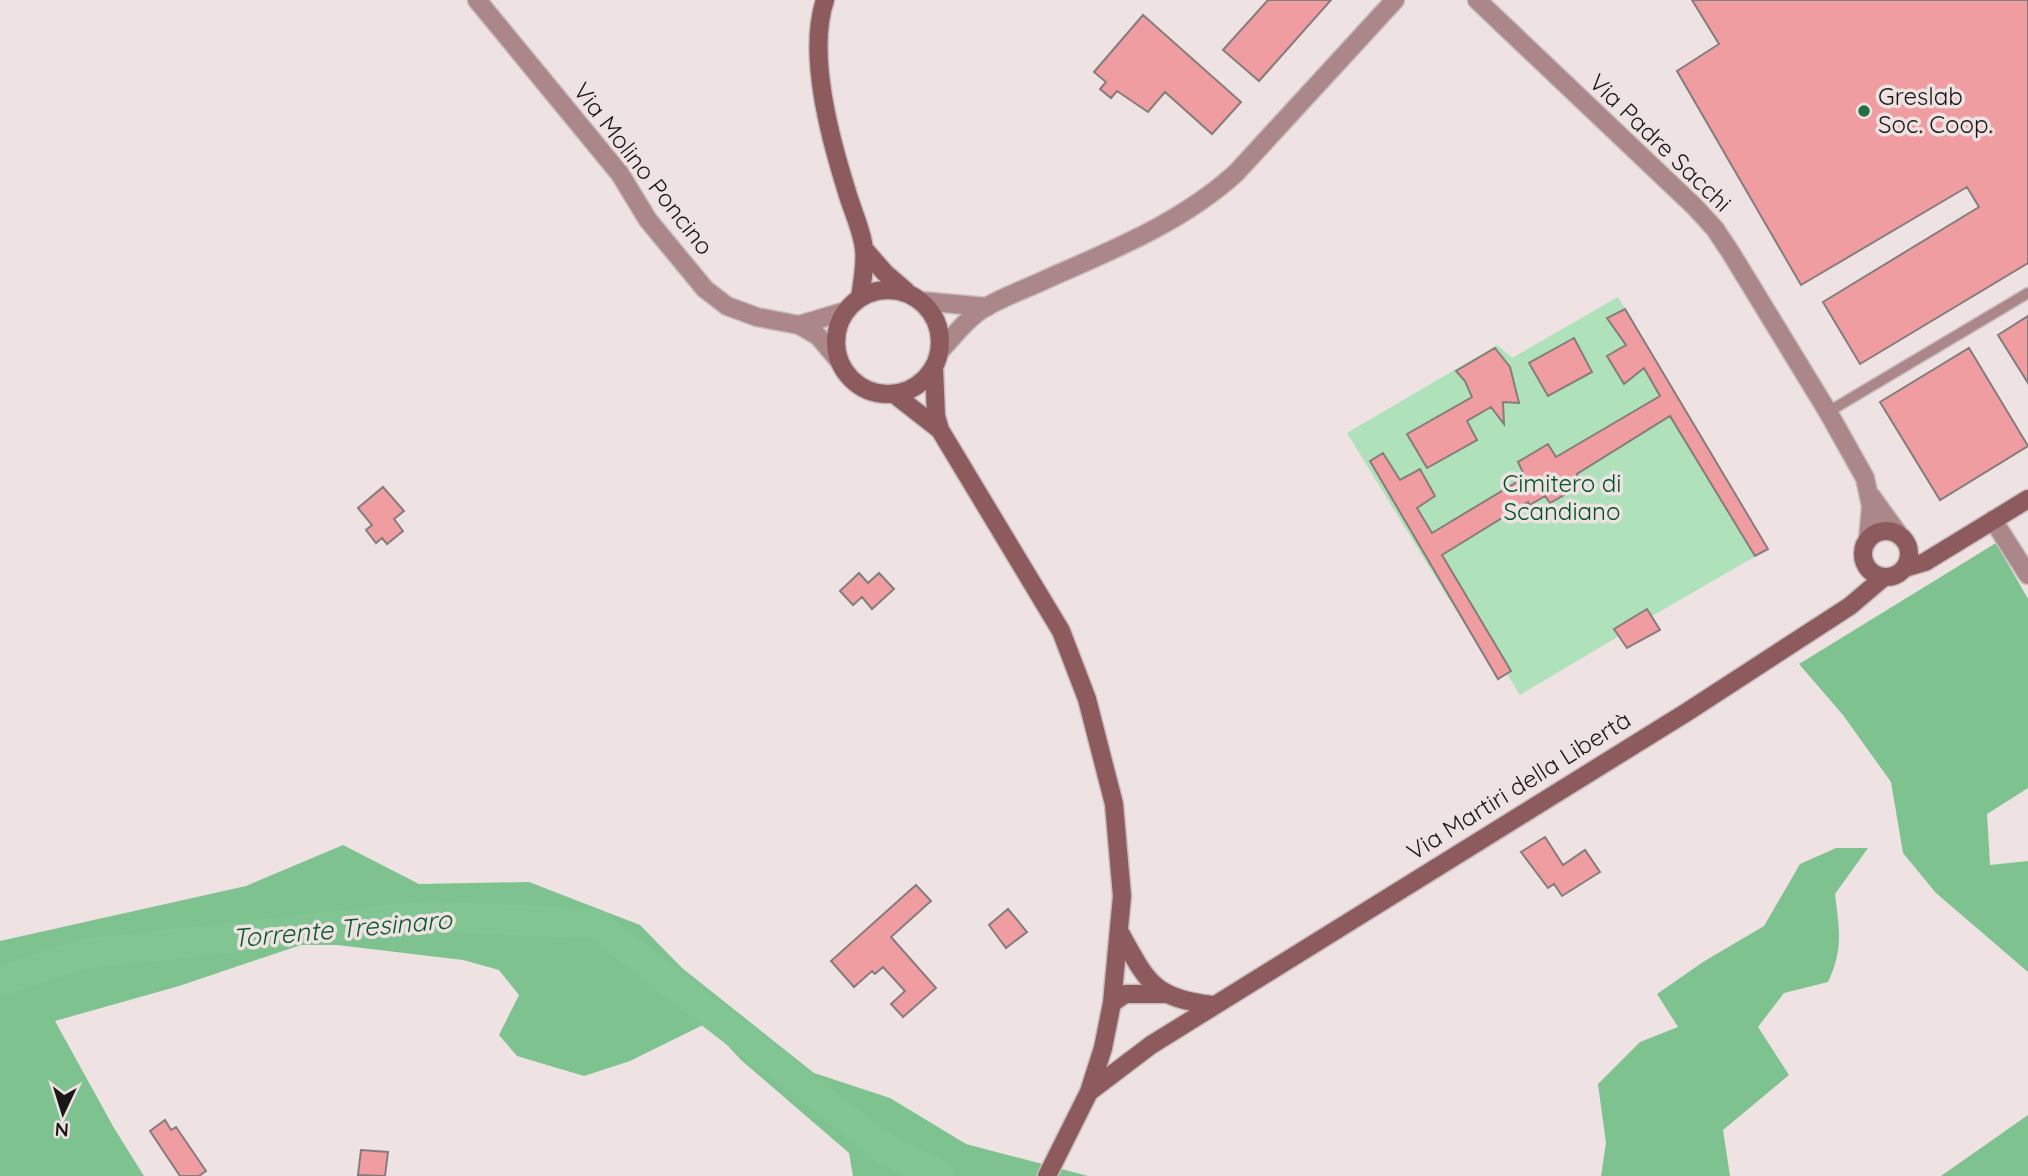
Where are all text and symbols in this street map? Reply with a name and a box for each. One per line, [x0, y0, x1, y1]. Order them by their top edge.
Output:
street label: Via Padre Sacchi [1583, 67, 1738, 218]
street label: Via Molino Poncino [567, 76, 720, 261]
place label: Greslab Soc. Coop. [1878, 81, 1993, 139]
marker: Greslab Soc. Coop. [1856, 103, 1872, 119]
park label: Cimitero di Scandiano [1503, 468, 1621, 526]
street label: Via Martiri della Libertà [1401, 704, 1636, 866]
water label: Torrente Tresinaro [231, 902, 454, 955]
north arrow [28, 1078, 98, 1148]
text: N [54, 1118, 70, 1142]

